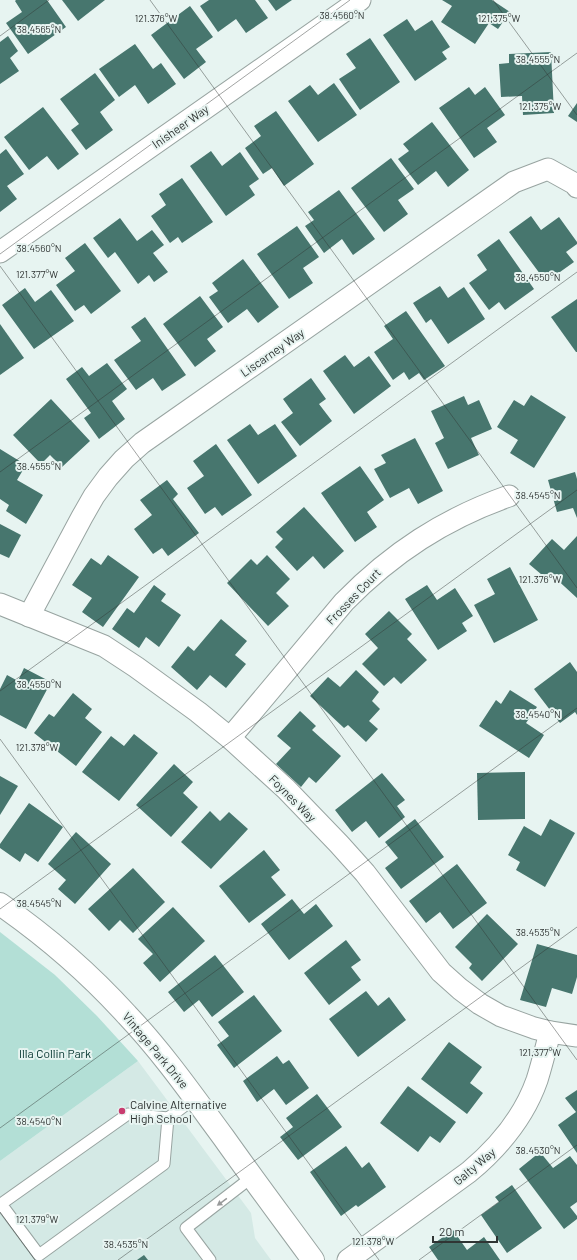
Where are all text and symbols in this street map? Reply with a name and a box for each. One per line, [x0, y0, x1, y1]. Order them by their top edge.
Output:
text: 38.4560°N [319, 9, 365, 21]
text: 121.376°W [135, 12, 178, 24]
text: 121.375°W [478, 12, 521, 24]
text: 38.4565°N [17, 23, 61, 35]
text: 38.4555°N [516, 53, 560, 65]
text: 121.375°W [519, 100, 562, 112]
street label: Inisheer Way [149, 101, 211, 151]
text: 38.4560°N [16, 242, 62, 254]
text: 121.377°W [16, 268, 58, 280]
text: 38.4550°N [515, 271, 561, 283]
street label: Liscarney Way [237, 325, 307, 379]
text: 38.4555°N [17, 460, 61, 472]
text: 38.4545°N [515, 489, 561, 501]
street label: Frosses Court [323, 565, 383, 627]
text: 121.376°W [519, 573, 562, 585]
text: 38.4550°N [16, 678, 62, 690]
text: 38.4540°N [515, 708, 561, 720]
text: 121.378°W [16, 741, 59, 753]
street label: Foynes Way [267, 772, 320, 825]
text: 38.4545°N [16, 897, 62, 909]
text: 38.4535°N [516, 926, 560, 938]
street label: Vintage Park Drive [120, 1009, 192, 1091]
park label: Illa Collin Park [19, 1046, 91, 1060]
text: 121.377°W [519, 1046, 561, 1058]
place label: Calvine Alternative High School [130, 1097, 227, 1125]
marker: Calvine Alternative High School [117, 1106, 127, 1116]
text: 38.4540°N [16, 1115, 62, 1127]
street label: Galty Way [450, 1144, 498, 1187]
text: 38.4530°N [515, 1144, 561, 1156]
one-way arrow [216, 1197, 227, 1206]
text: 121.379°W [16, 1213, 59, 1225]
scale bar [433, 1218, 497, 1244]
text: 20 m [439, 1224, 465, 1238]
text: 121.378°W [352, 1235, 395, 1247]
text: 38.4535°N [104, 1238, 148, 1250]

